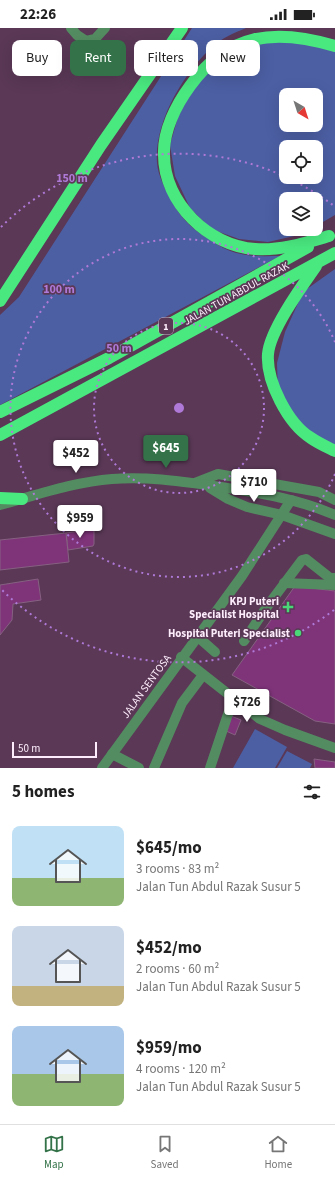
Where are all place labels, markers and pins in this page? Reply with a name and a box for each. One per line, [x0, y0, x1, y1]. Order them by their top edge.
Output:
centre of rings [172, 401, 186, 415]
pin: $645 [142, 435, 190, 469]
pin: $452 [52, 440, 100, 474]
pin: $710 [230, 469, 278, 503]
pin: $959 [56, 505, 104, 539]
place label: KPJ Puteri Specialist Hospital [189, 594, 280, 622]
marker: KPJ Puteri Specialist Hospital [282, 601, 294, 613]
place label: Hospital Puteri Specialist [168, 626, 291, 641]
marker: Hospital Puteri Specialist [293, 628, 303, 638]
pin: $726 [223, 689, 271, 723]

